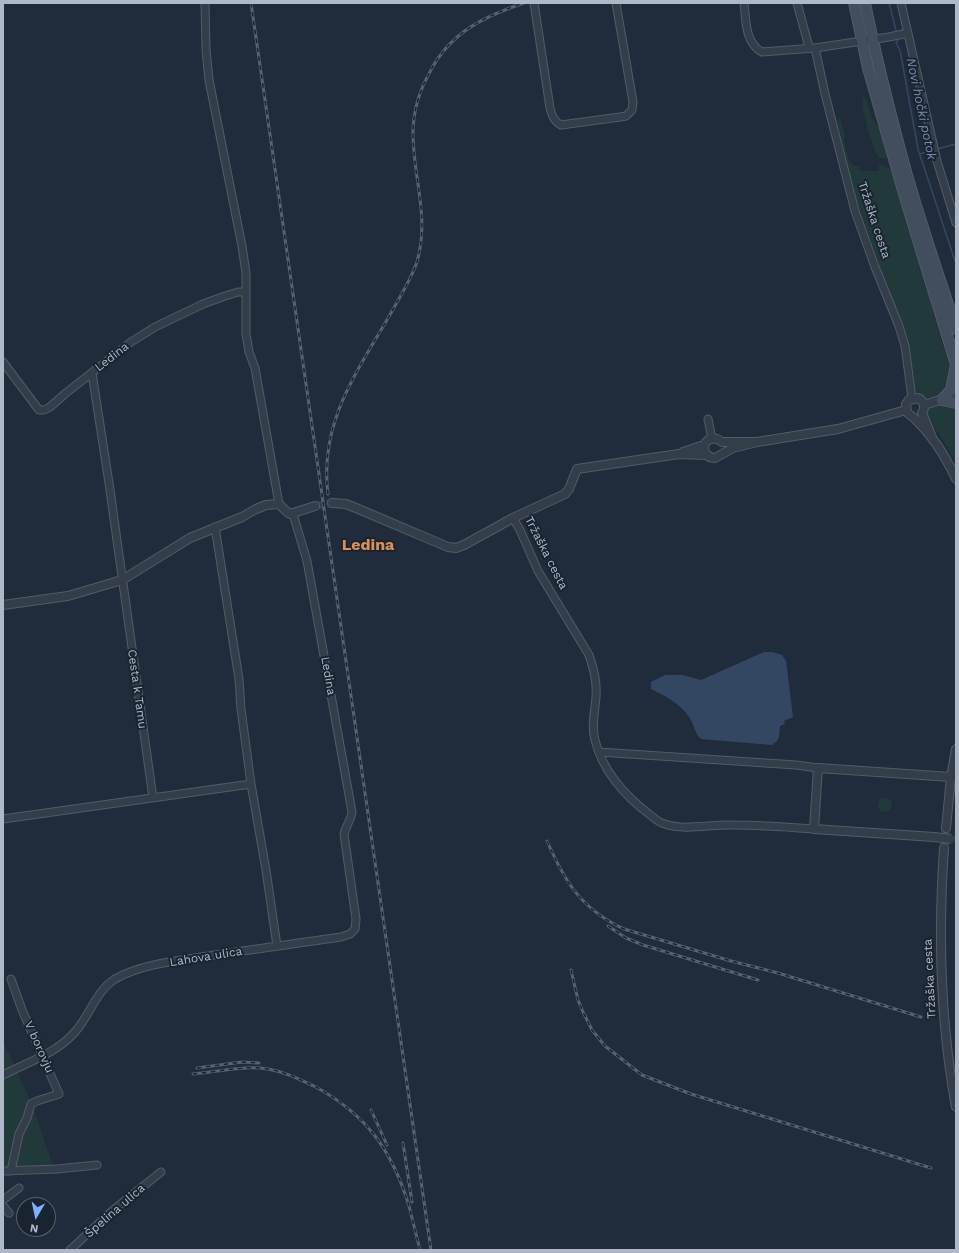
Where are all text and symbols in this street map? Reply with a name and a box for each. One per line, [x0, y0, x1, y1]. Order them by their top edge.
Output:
water label: Novi hočki potok [903, 57, 939, 161]
street label: Tržaška cesta [855, 180, 893, 260]
street label: Ledina [92, 339, 132, 375]
street label: Tržaška cesta [521, 514, 571, 592]
district label: Ledina [342, 535, 394, 555]
street label: Cesta k Tamu [124, 648, 150, 730]
street label: Ledina [318, 656, 338, 696]
street label: Tržaška cesta [921, 939, 939, 1019]
street label: Lahova ulica [169, 944, 243, 970]
street label: V borovju [21, 1019, 57, 1075]
street label: Špelina ulica [82, 1181, 148, 1241]
north arrow [16, 1197, 56, 1237]
text: N [29, 1221, 39, 1235]

